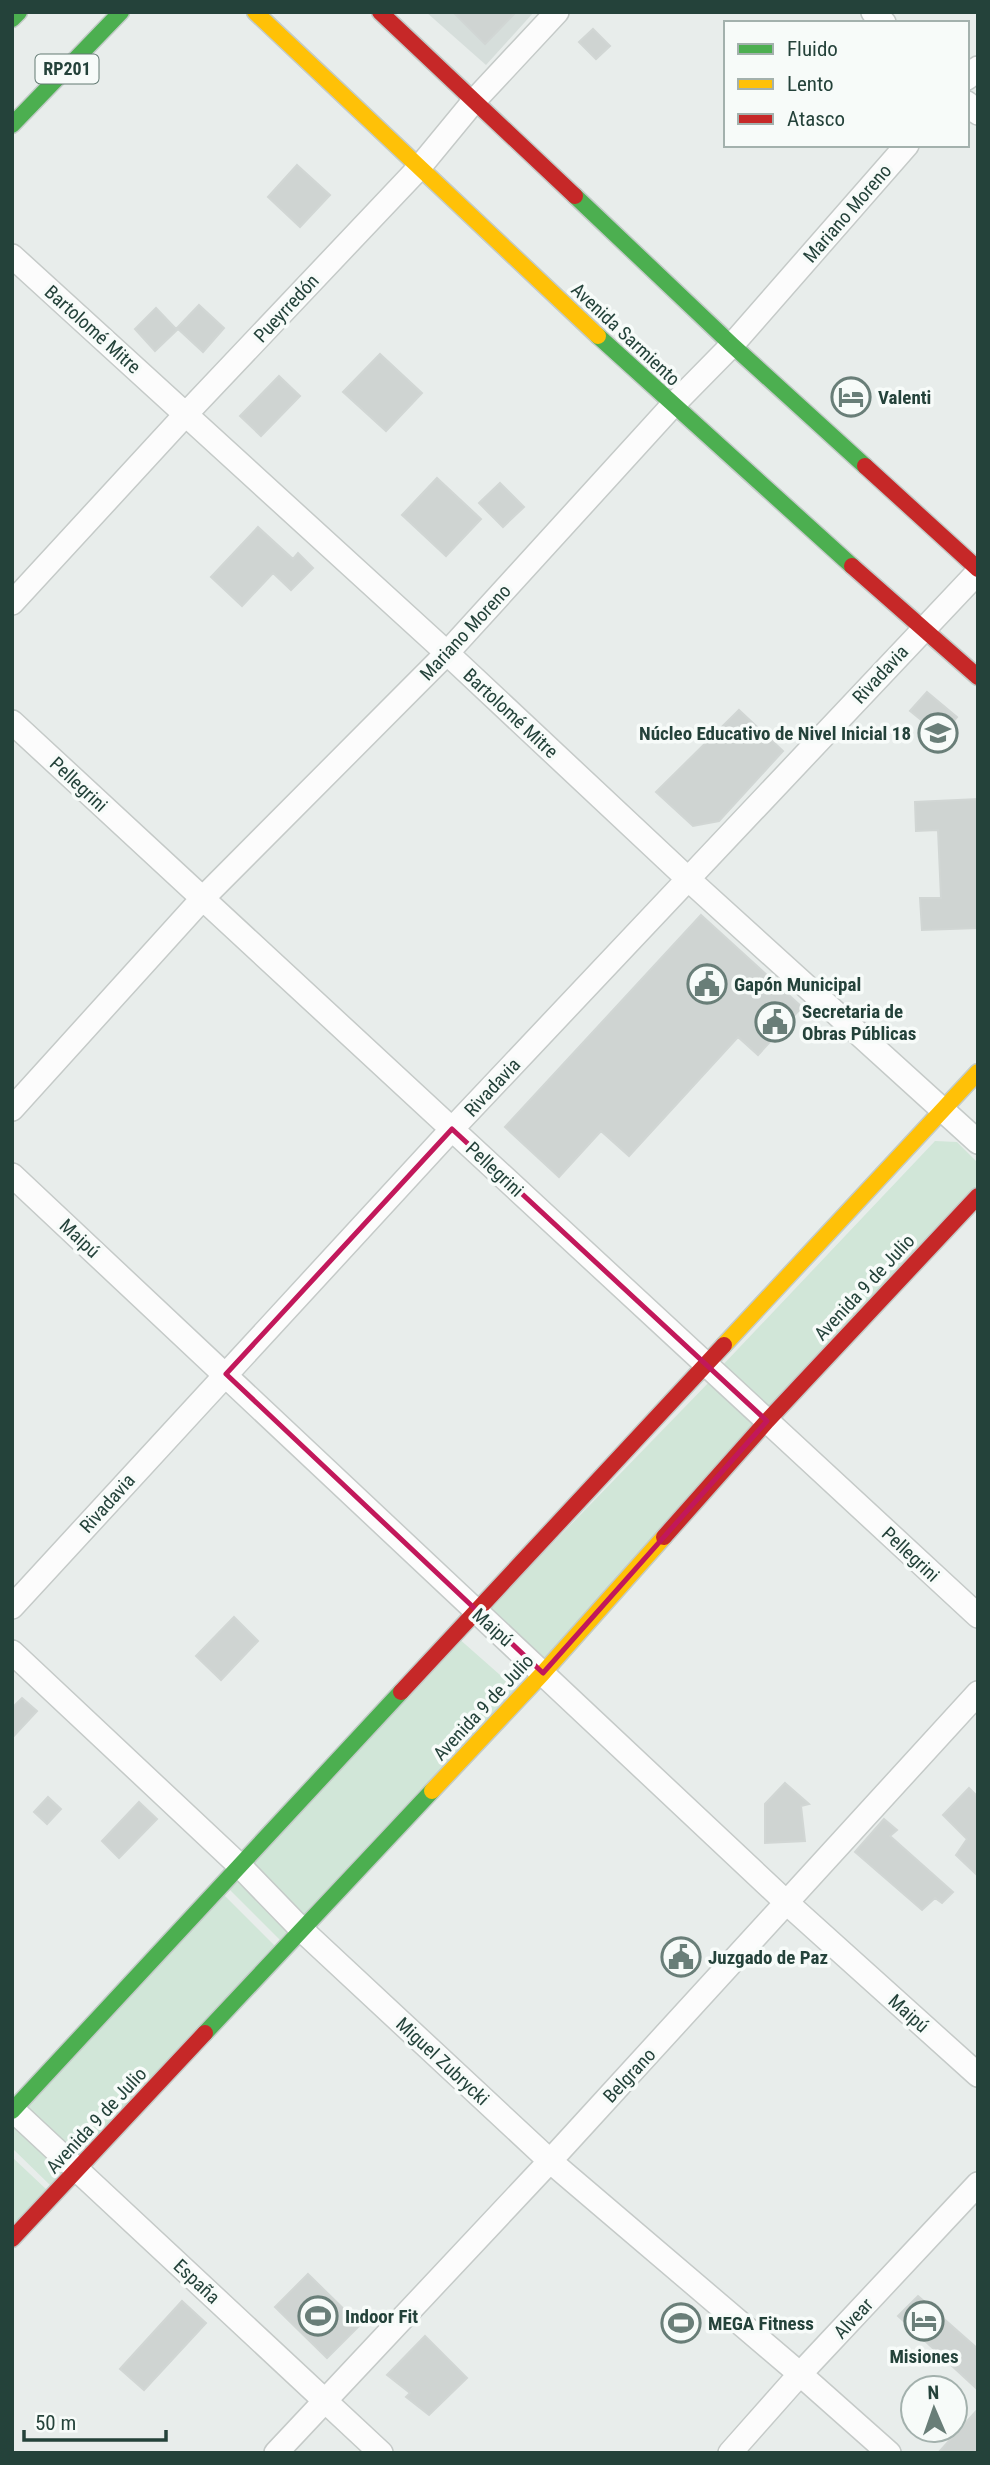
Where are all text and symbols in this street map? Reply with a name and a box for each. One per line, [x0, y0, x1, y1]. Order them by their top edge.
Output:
legend [724, 21, 969, 147]
text: Fluido [787, 37, 838, 61]
road number: RP201 [36, 55, 98, 84]
text: Lento [787, 72, 834, 96]
text: Atasco [787, 107, 845, 131]
street label: Mariano Moreno [798, 159, 896, 267]
street label: Pueyrredón [249, 269, 324, 347]
street label: Avenida Sarmiento [566, 278, 685, 391]
street label: Bartolomé Mitre [40, 280, 145, 378]
hotel icon: Valenti [830, 376, 872, 418]
place label: Valenti [878, 386, 931, 409]
street label: Mariano Moreno [415, 580, 516, 685]
street label: Rivadavia [848, 640, 913, 708]
street label: Bartolomé Mitre [459, 664, 563, 763]
school or university icon: Núcleo Educativo de Nivel Inicial 18 [917, 712, 959, 754]
place label: Núcleo Educativo de Nivel Inicial 18 [639, 722, 911, 745]
street label: Pellegrini [45, 752, 112, 817]
public building icon: Gapón Municipal [686, 963, 728, 1005]
place label: Gapón Municipal [734, 973, 861, 996]
place label: Secretaria de Obras Públicas [802, 1000, 916, 1045]
public building icon: Secretaria de Obras Públicas [754, 1001, 796, 1043]
street label: Rivadavia [460, 1053, 525, 1121]
street label: Pellegrini [461, 1137, 528, 1202]
street label: Maipú [55, 1214, 104, 1263]
street label: Avenida 9 de Julio [809, 1229, 919, 1345]
street label: Rivadavia [75, 1469, 140, 1538]
street label: Pellegrini [877, 1522, 944, 1587]
street label: Maipú [468, 1603, 518, 1651]
street label: Avenida 9 de Julio [428, 1649, 538, 1765]
public building icon: Juzgado de Paz [660, 1936, 702, 1978]
place label: Juzgado de Paz [708, 1946, 828, 1969]
street label: Maipú [884, 1989, 934, 2037]
street label: Miguel Zubrycki [391, 2012, 494, 2110]
street label: Belgrano [598, 2043, 660, 2107]
street label: Avenida 9 de Julio [41, 2062, 151, 2178]
street label: España [169, 2254, 225, 2308]
street label: Alvear [829, 2293, 878, 2343]
sports icon: Indoor Fit [297, 2295, 339, 2337]
hotel icon: Misiones [903, 2300, 945, 2342]
sports icon: MEGA Fitness [660, 2302, 702, 2344]
place label: Indoor Fit [345, 2305, 418, 2328]
place label: MEGA Fitness [708, 2312, 814, 2335]
place label: Misiones [889, 2345, 959, 2368]
north arrow [899, 2374, 969, 2444]
text: N [927, 2381, 940, 2404]
scale bar [24, 2398, 166, 2442]
text: 50 m [35, 2411, 76, 2435]

